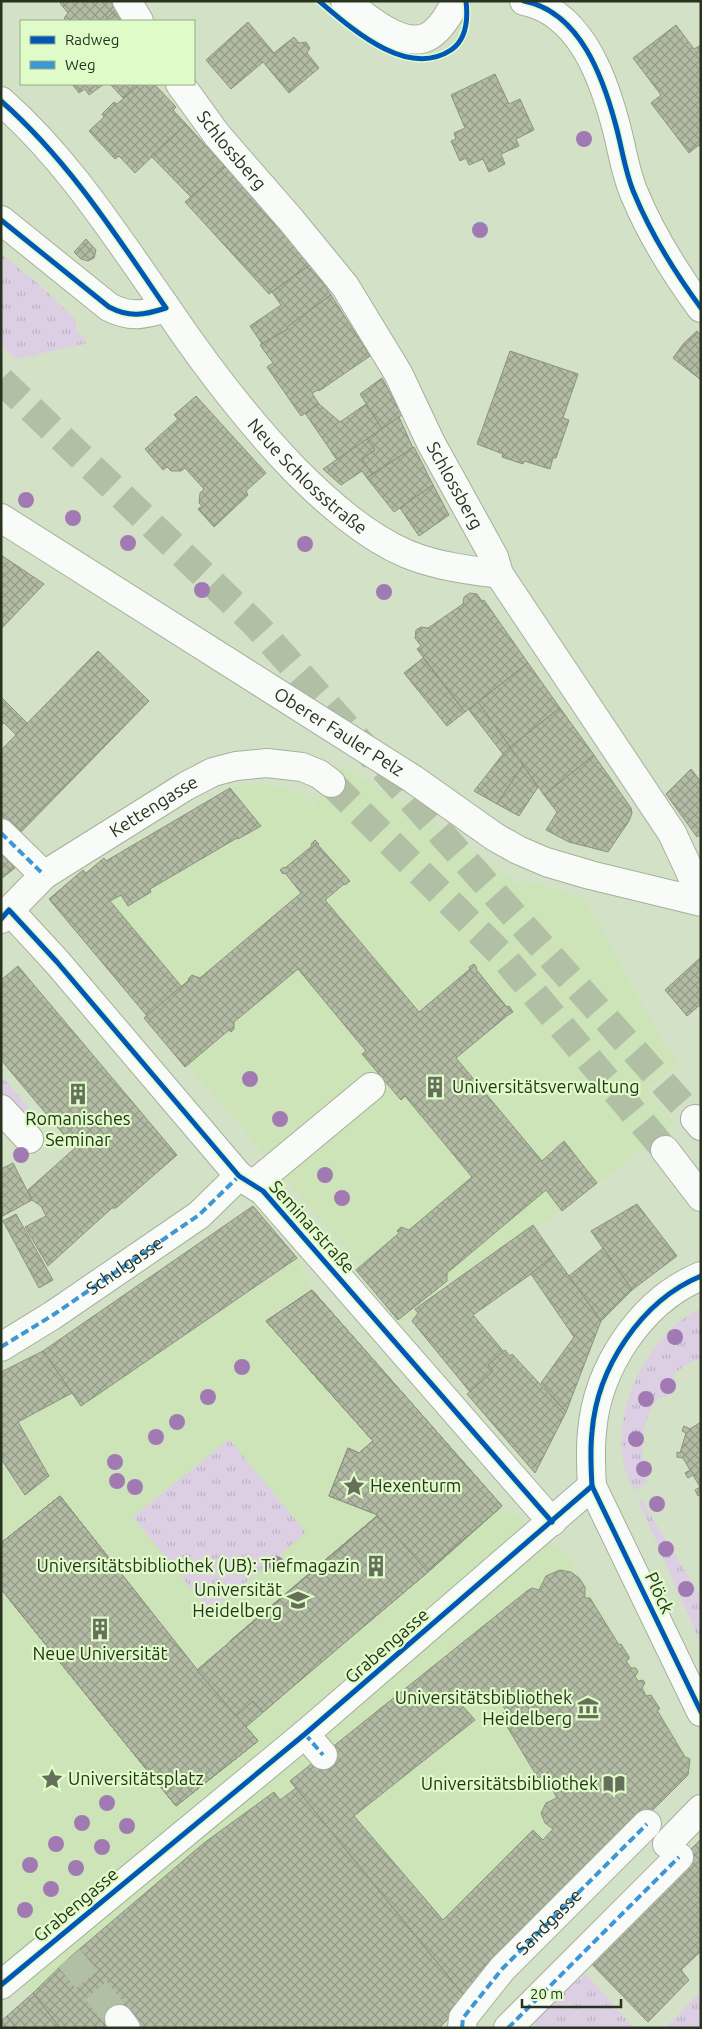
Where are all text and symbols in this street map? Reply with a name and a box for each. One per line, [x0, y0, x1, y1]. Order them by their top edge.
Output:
legend [20, 20, 195, 85]
text: Radweg [65, 31, 119, 48]
text: Weg [65, 56, 96, 73]
street label: Schlossberg [194, 106, 271, 193]
street label: Neue Schlossstraße [244, 414, 371, 538]
street label: Schlossberg [423, 438, 488, 532]
street label: Oberer Fauler Pelz [271, 683, 408, 780]
street label: Kettengasse [105, 771, 201, 840]
building icon: Universitätsverwaltung [422, 1074, 448, 1100]
place label: Universitätsverwaltung [452, 1076, 640, 1096]
building icon: Romanisches Seminar [65, 1081, 91, 1107]
place label: Romanisches Seminar [25, 1108, 131, 1149]
street label: Seminarstraße [266, 1176, 359, 1277]
street label: Schulgasse [82, 1232, 166, 1298]
place icon: Hexenturm [341, 1473, 367, 1499]
place label: Hexenturm [370, 1475, 461, 1495]
building icon: Universitätsbibliothek (UB): Tiefmagazin [363, 1553, 389, 1579]
place label: Universitätsbibliothek (UB): Tiefmagazin [36, 1555, 360, 1576]
street label: Plöck [642, 1569, 678, 1617]
place label: Universität Heidelberg [192, 1579, 282, 1620]
school or university icon: Universität Heidelberg [285, 1587, 311, 1613]
street label: Grabengasse [341, 1604, 432, 1687]
building icon: Neue Universität [87, 1616, 113, 1642]
place label: Neue Universität [32, 1643, 168, 1663]
place label: Universitätsbibliothek Heidelberg [395, 1687, 572, 1728]
museum icon: Universitätsbibliothek Heidelberg [575, 1695, 601, 1721]
place icon: Universitätsplatz [39, 1766, 65, 1792]
place label: Universitätsplatz [68, 1768, 204, 1788]
library icon: Universitätsbibliothek [601, 1771, 627, 1797]
place label: Universitätsbibliothek [421, 1773, 598, 1793]
street label: Grabengasse [29, 1863, 122, 1945]
street label: Sandgasse [511, 1884, 585, 1958]
scale bar [522, 1976, 621, 2008]
text: 20 m [530, 1985, 563, 2002]

